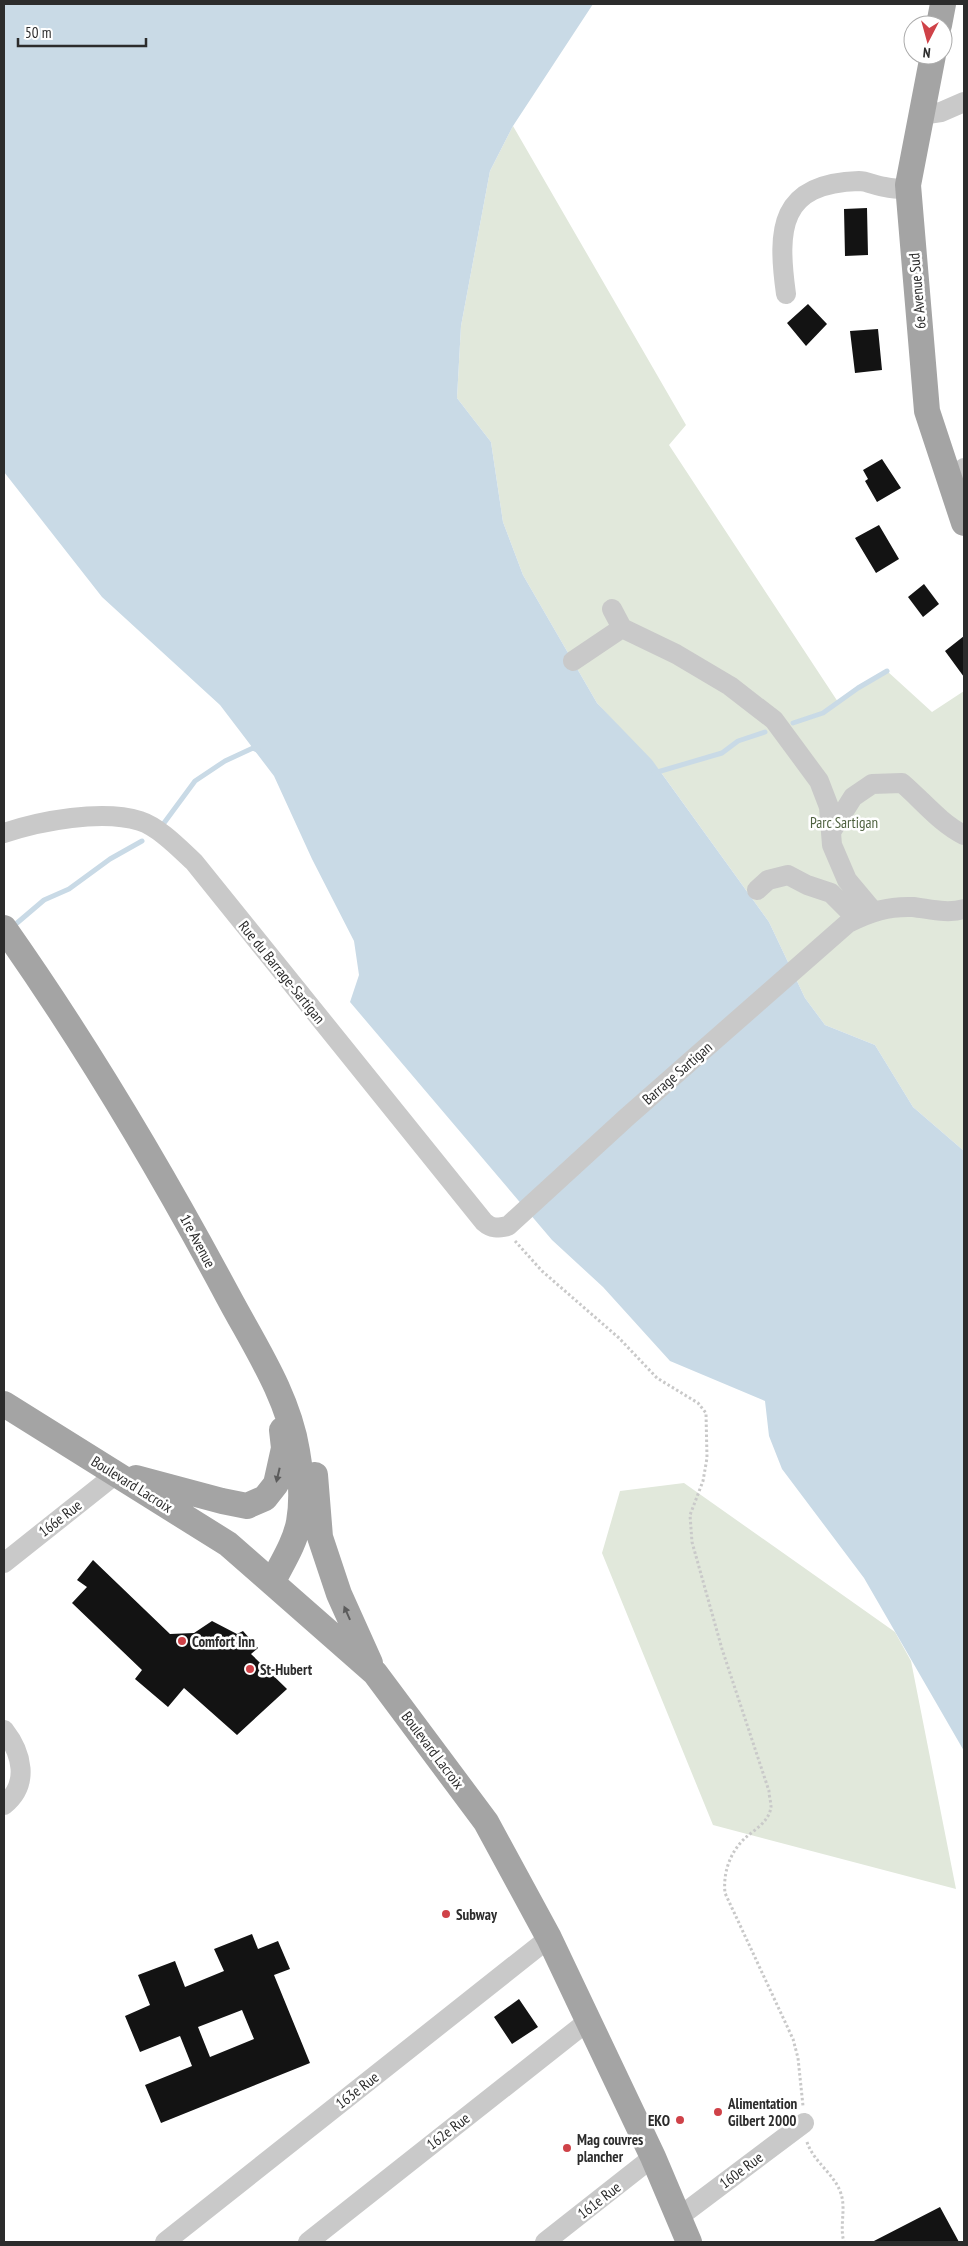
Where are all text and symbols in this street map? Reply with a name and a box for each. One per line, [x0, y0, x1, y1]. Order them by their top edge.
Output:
scale bar [18, 15, 145, 47]
north arrow [903, 15, 953, 65]
text: 50 m [25, 23, 51, 42]
text: N [922, 44, 931, 62]
street label: 6e Avenue Sud [904, 252, 930, 330]
park label: Parc Sartigan [810, 813, 878, 832]
street label: Rue du Barrage-Sartigan [235, 917, 329, 1027]
street label: Barrage Sartigan [638, 1037, 716, 1109]
street label: 1re Avenue [176, 1211, 220, 1271]
street label: Boulevard Lacroix [88, 1451, 176, 1517]
one-way arrow [273, 1468, 281, 1484]
street label: 166e Rue [35, 1495, 85, 1541]
one-way arrow [343, 1606, 351, 1620]
place label: Comfort Inn [192, 1632, 255, 1651]
marker: Comfort Inn [176, 1635, 188, 1647]
place label: St-Hubert [260, 1660, 313, 1679]
marker: St-Hubert [244, 1663, 256, 1675]
street label: Boulevard Lacroix [398, 1707, 468, 1793]
place label: Subway [456, 1905, 498, 1924]
marker: Subway [440, 1908, 452, 1920]
street label: 163e Rue [332, 2067, 382, 2113]
place label: Alimentation Gilbert 2000 [727, 2094, 798, 2130]
marker: Alimentation Gilbert 2000 [712, 2106, 724, 2118]
street label: 162e Rue [423, 2108, 473, 2154]
place label: EKO [648, 2111, 670, 2130]
marker: EKO [674, 2114, 686, 2126]
place label: Mag couvres plancher [577, 2130, 643, 2166]
marker: Mag couvres plancher [561, 2142, 573, 2154]
street label: 160e Rue [716, 2148, 766, 2192]
street label: 161e Rue [574, 2177, 624, 2223]

